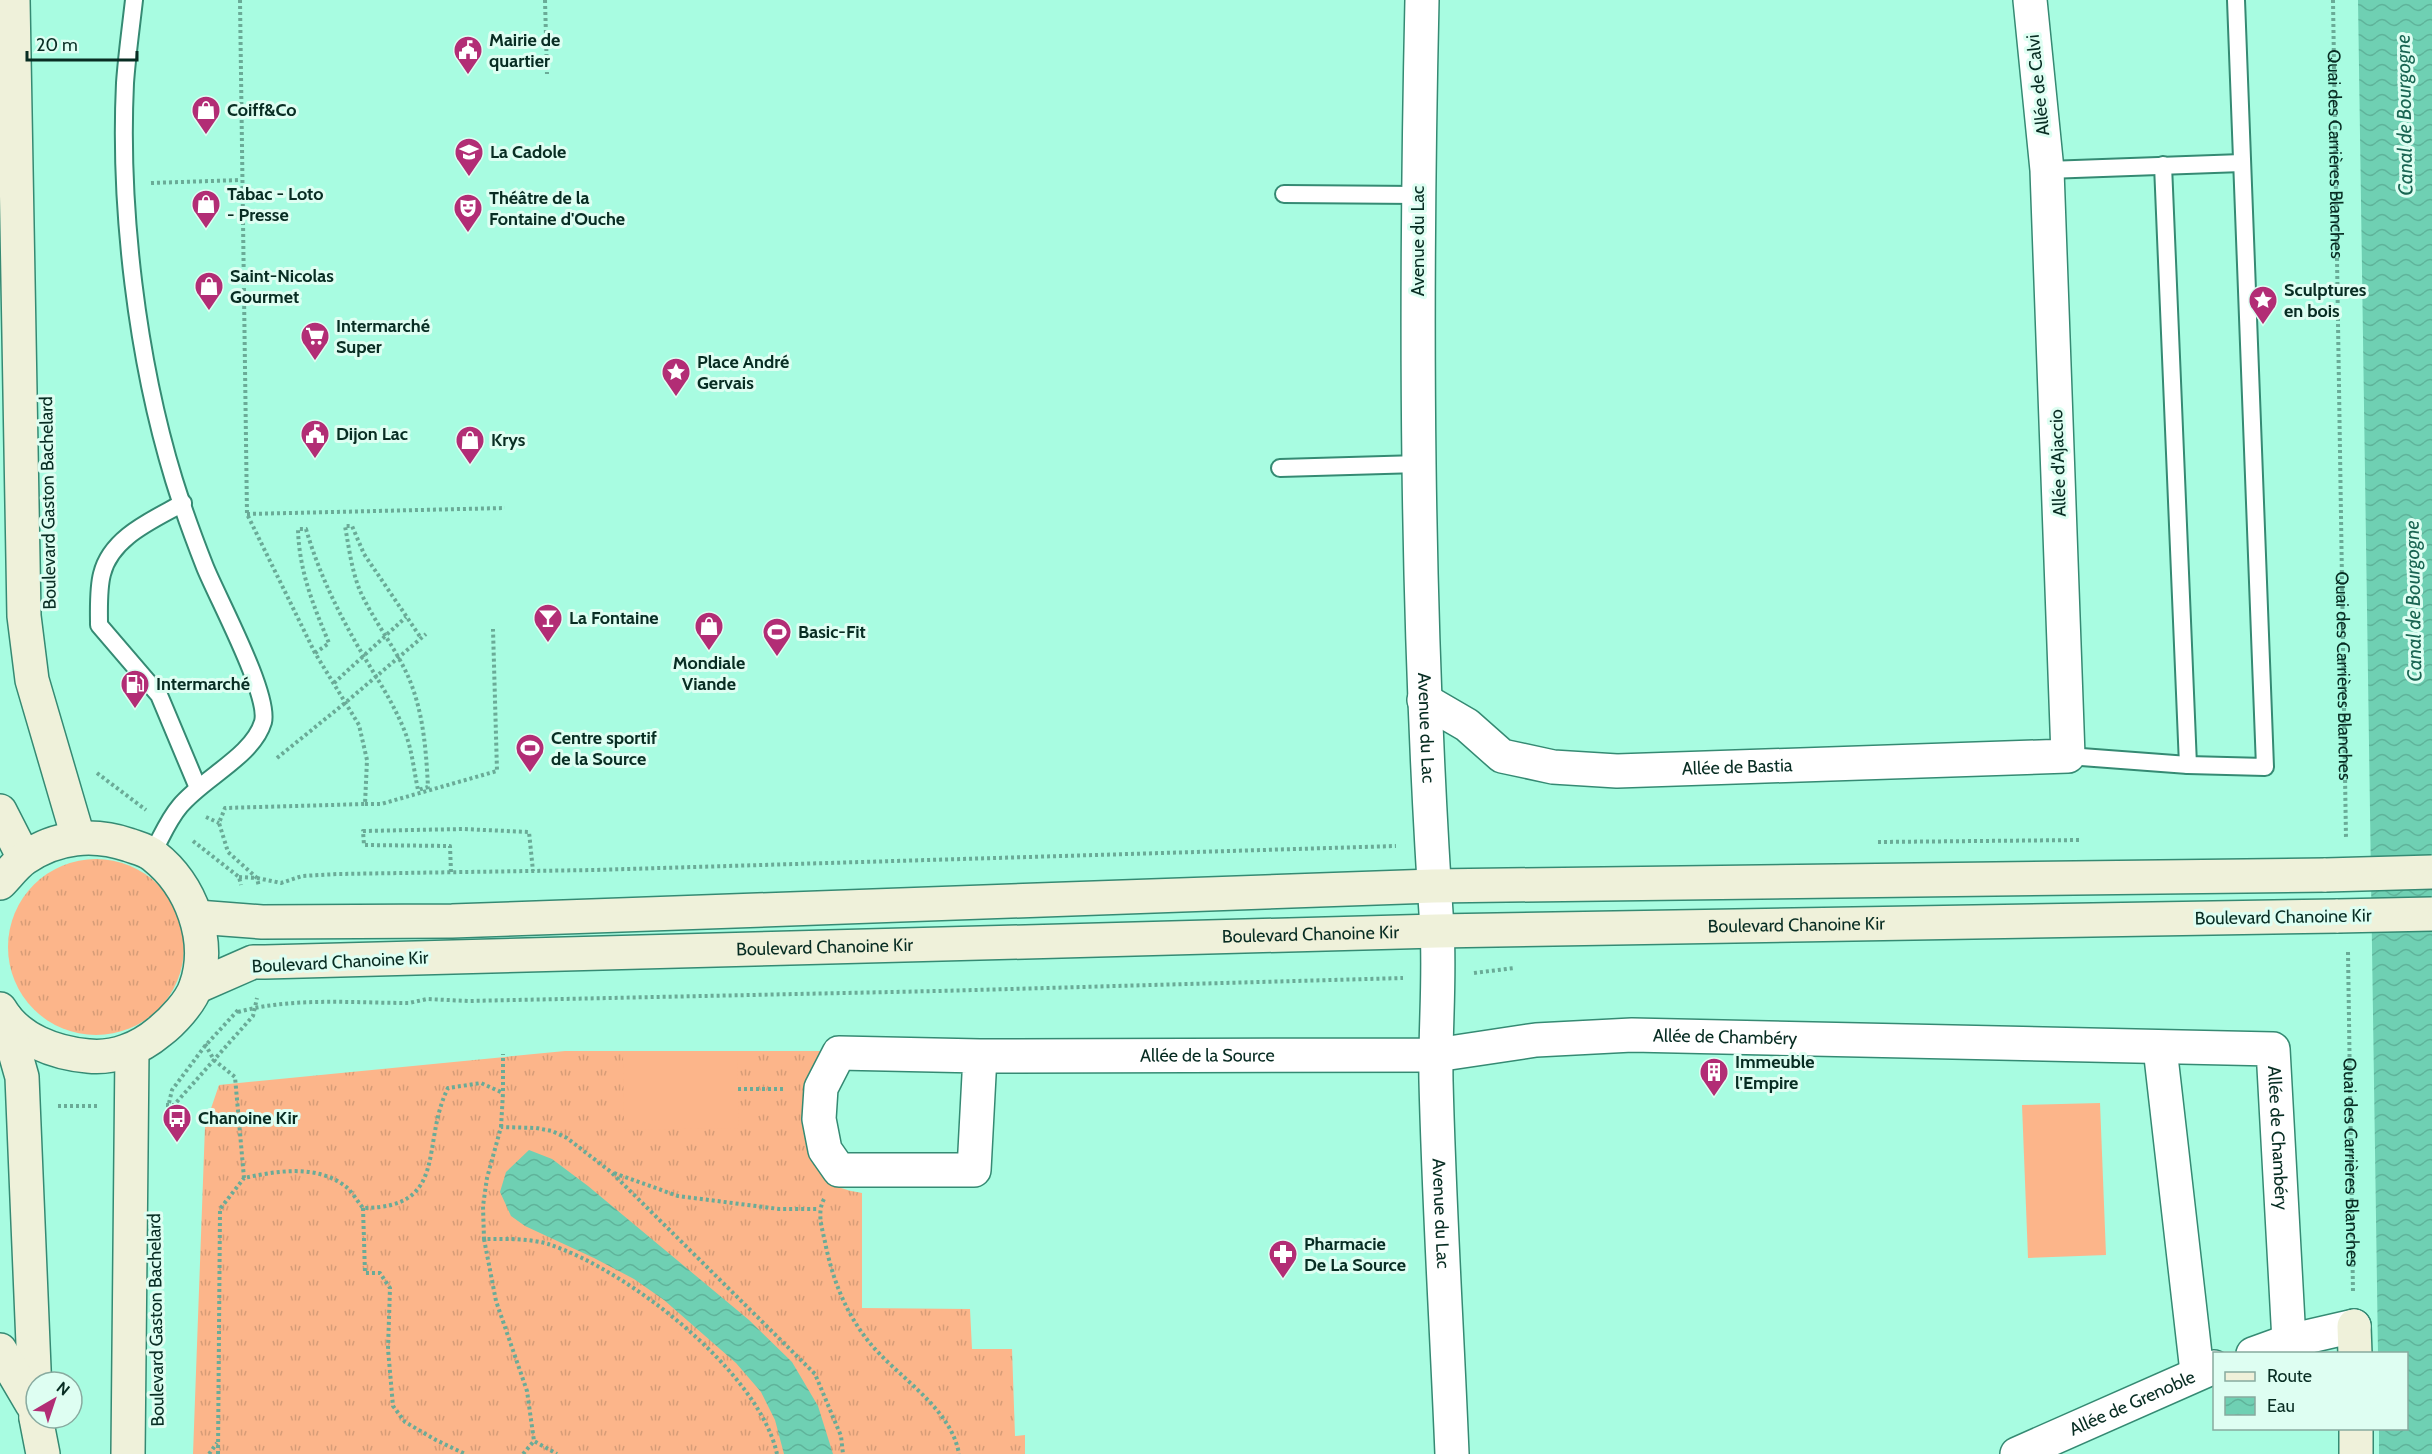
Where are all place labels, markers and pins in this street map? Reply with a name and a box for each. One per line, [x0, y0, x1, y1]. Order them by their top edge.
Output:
place label: Mairie de quartier [489, 29, 560, 72]
public building icon: Mairie de quartier [452, 34, 484, 76]
shop icon: Coiff&Co [190, 94, 222, 136]
place label: Coiff&Co [227, 99, 297, 121]
school or university icon: La Cadole [453, 136, 485, 178]
place label: La Cadole [490, 141, 566, 163]
place label: Tabac - Loto - Presse [227, 183, 324, 226]
place label: Théâtre de la Fontaine d'Ouche [489, 187, 625, 230]
shop icon: Tabac - Loto - Presse [190, 188, 222, 230]
theatre icon: Théâtre de la Fontaine d'Ouche [452, 192, 484, 234]
place label: Saint-Nicolas Gourmet [230, 265, 334, 308]
shop icon: Saint-Nicolas Gourmet [193, 270, 225, 312]
place label: Sculptures en bois [2284, 279, 2367, 322]
place icon: Sculptures en bois [2247, 284, 2279, 326]
place label: Intermarché Super [336, 315, 430, 358]
supermarket icon: Intermarché Super [299, 320, 331, 362]
place label: Place André Gervais [697, 351, 789, 394]
place icon: Place André Gervais [660, 356, 692, 398]
public building icon: Dijon Lac [299, 418, 331, 460]
place label: Dijon Lac [336, 423, 408, 445]
shop icon: Krys [454, 424, 486, 466]
place label: Krys [491, 429, 526, 451]
bar icon: La Fontaine [532, 602, 564, 644]
place label: La Fontaine [569, 607, 659, 629]
shop icon: Mondiale Viande [693, 610, 725, 652]
sports icon: Basic-Fit [761, 616, 793, 658]
place label: Basic-Fit [798, 621, 866, 643]
place label: Mondiale Viande [673, 652, 745, 695]
fuel station icon: Intermarché [119, 668, 151, 710]
place label: Intermarché [156, 673, 250, 695]
place label: Centre sportif de la Source [551, 727, 657, 770]
sports icon: Centre sportif de la Source [514, 732, 546, 774]
place label: Immeuble l'Empire [1735, 1051, 1815, 1094]
building icon: Immeuble l'Empire [1698, 1056, 1730, 1098]
bus stop icon: Chanoine Kir [161, 1102, 193, 1144]
place label: Chanoine Kir [198, 1107, 298, 1129]
place label: Pharmacie De La Source [1304, 1233, 1406, 1276]
pharmacy icon: Pharmacie De La Source [1267, 1238, 1299, 1280]

